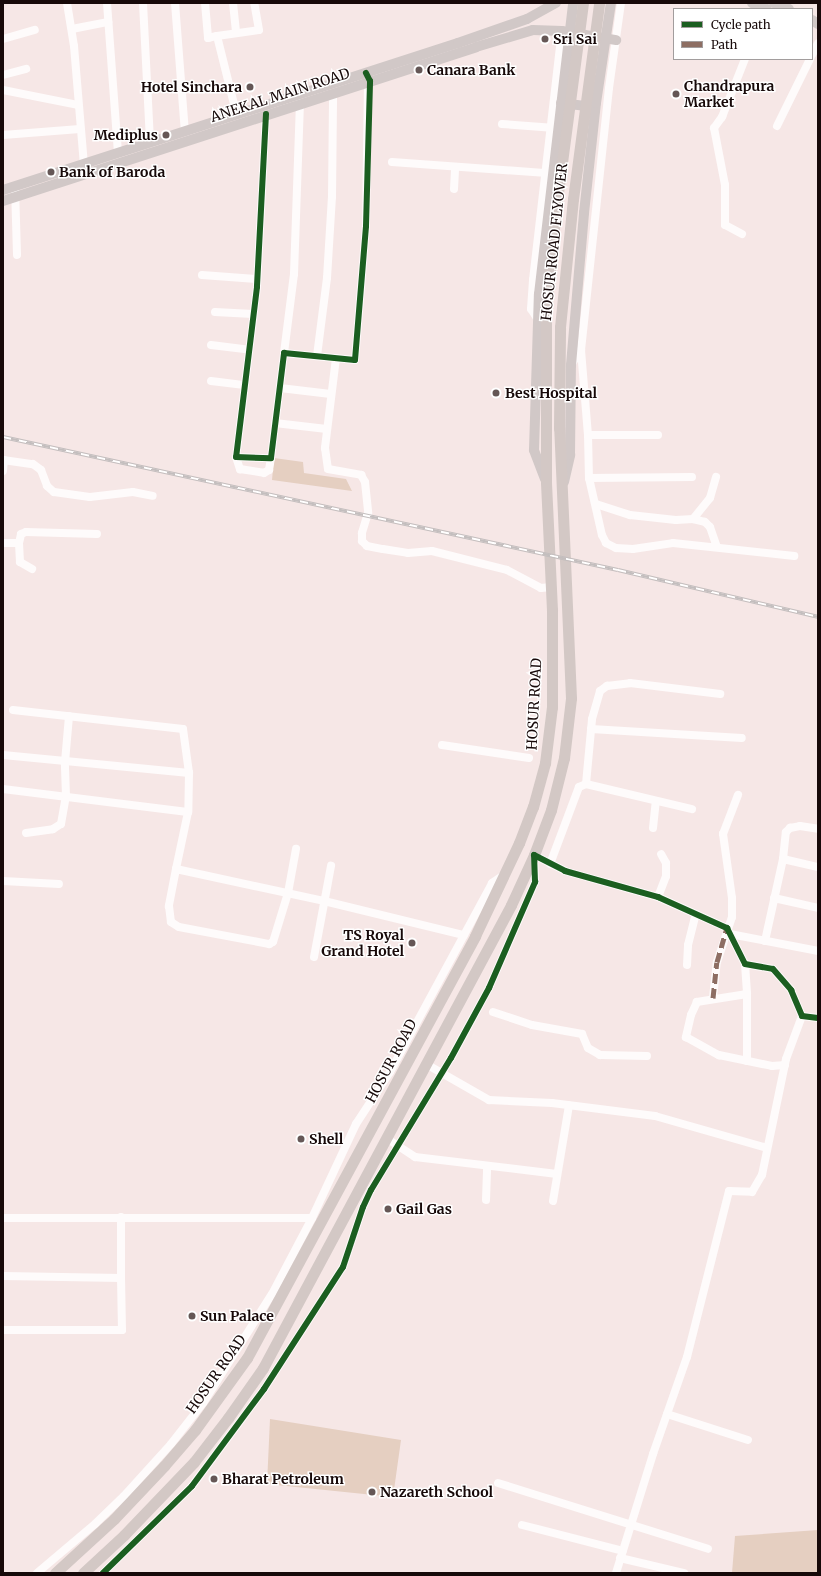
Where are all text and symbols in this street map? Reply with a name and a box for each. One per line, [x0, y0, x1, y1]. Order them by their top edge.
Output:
legend [673, 8, 813, 60]
text: Cycle path [711, 17, 771, 32]
place label: Sri Sai [553, 31, 597, 47]
marker: Sri Sai [540, 34, 550, 44]
text: Path [711, 37, 737, 52]
place label: Canara Bank [427, 62, 515, 78]
street label: ANEKAL MAIN ROAD [208, 65, 352, 125]
marker: Canara Bank [414, 65, 424, 75]
place label: Chandrapura Market [684, 78, 774, 110]
place label: Hotel Sinchara [141, 79, 242, 95]
marker: Hotel Sinchara [245, 82, 255, 92]
marker: Chandrapura Market [671, 89, 681, 99]
place label: Mediplus [94, 127, 158, 143]
marker: Mediplus [161, 130, 171, 140]
street label: HOSUR ROAD FLYOVER [537, 162, 571, 322]
place label: Bank of Baroda [59, 164, 165, 180]
marker: Bank of Baroda [46, 167, 56, 177]
place label: Best Hospital [505, 385, 597, 401]
marker: Best Hospital [490, 387, 502, 399]
street label: HOSUR ROAD [523, 657, 545, 751]
place label: TS Royal Grand Hotel [321, 927, 404, 960]
marker: TS Royal Grand Hotel [407, 938, 417, 948]
street label: HOSUR ROAD [362, 1016, 420, 1106]
place label: Shell [309, 1131, 343, 1147]
marker: Shell [296, 1134, 306, 1144]
place label: Gail Gas [396, 1201, 452, 1217]
marker: Gail Gas [383, 1204, 393, 1214]
place label: Sun Palace [200, 1308, 274, 1324]
marker: Sun Palace [187, 1311, 197, 1321]
street label: HOSUR ROAD [183, 1331, 249, 1417]
place label: Bharat Petroleum [222, 1471, 344, 1487]
marker: Bharat Petroleum [209, 1474, 219, 1484]
place label: Nazareth School [380, 1484, 493, 1500]
marker: Nazareth School [367, 1487, 377, 1497]

